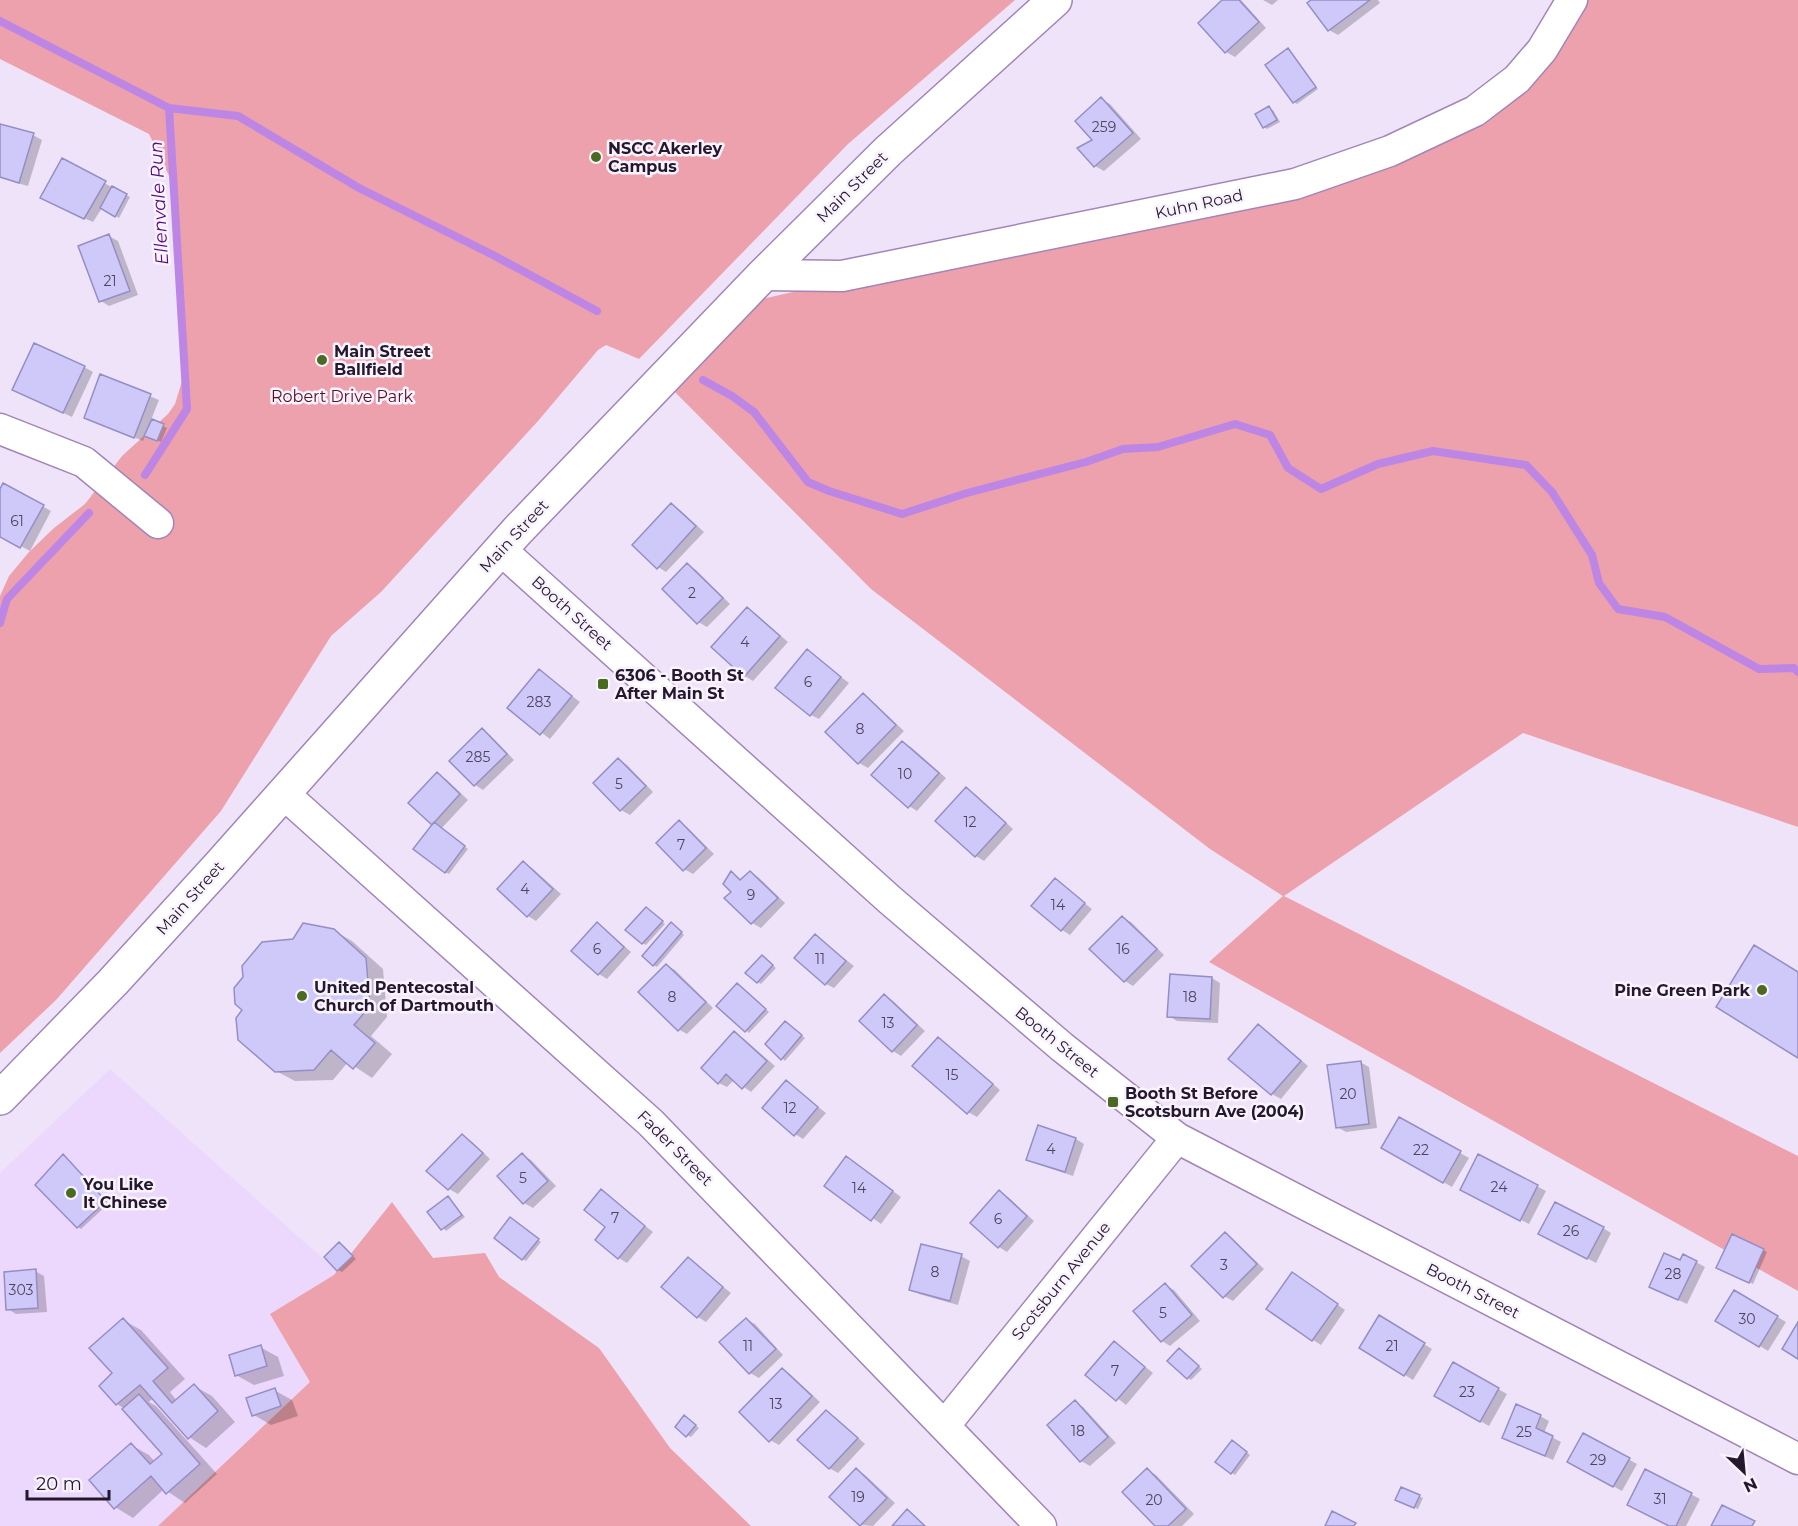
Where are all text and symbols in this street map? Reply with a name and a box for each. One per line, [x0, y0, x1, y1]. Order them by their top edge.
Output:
house number: 259 [1092, 118, 1116, 136]
place label: NSCC Akerley Campus [608, 139, 723, 176]
water label: Ellenvale Run [145, 141, 173, 265]
street label: Main Street [813, 147, 892, 226]
marker: NSCC Akerley Campus [589, 150, 603, 164]
street label: Kuhn Road [1153, 185, 1245, 223]
house number: 21 [103, 272, 117, 290]
place label: Main Street Ballfield [334, 342, 431, 379]
marker: Main Street Ballfield [315, 353, 329, 367]
park label: Robert Drive Park [271, 387, 413, 406]
street label: Main Street [476, 495, 553, 576]
house number: 61 [10, 512, 24, 530]
street label: Booth Street [528, 572, 617, 655]
house number: 2 [688, 584, 696, 602]
house number: 4 [740, 633, 750, 651]
place label: 6306 - Booth St After Main St [614, 666, 744, 703]
house number: 6 [804, 673, 813, 691]
marker: 6306 - Booth St After Main St [596, 677, 610, 691]
house number: 283 [527, 693, 551, 711]
house number: 8 [856, 720, 865, 738]
house number: 285 [466, 748, 490, 766]
house number: 10 [898, 765, 912, 783]
house number: 5 [615, 775, 623, 793]
house number: 12 [963, 813, 977, 831]
house number: 7 [677, 836, 685, 854]
street label: Main Street [152, 857, 228, 939]
house number: 4 [520, 880, 530, 898]
house number: 9 [747, 886, 755, 904]
house number: 14 [1051, 896, 1066, 914]
house number: 6 [593, 940, 602, 958]
house number: 16 [1116, 940, 1130, 958]
house number: 11 [815, 950, 825, 968]
place label: United Pentecostal Church of Dartmouth [314, 978, 494, 1015]
place label: Pine Green Park [1614, 981, 1751, 1000]
marker: Pine Green Park [1755, 983, 1769, 997]
house number: 8 [668, 988, 677, 1006]
house number: 18 [1183, 988, 1197, 1006]
marker: United Pentecostal Church of Dartmouth [295, 989, 309, 1003]
street label: Booth Street [1011, 1003, 1103, 1082]
house number: 13 [882, 1014, 895, 1032]
house number: 15 [946, 1066, 959, 1084]
place label: Booth St Before Scotsburn Ave (2004) [1125, 1084, 1304, 1121]
house number: 20 [1339, 1085, 1357, 1103]
marker: Booth St Before Scotsburn Ave (2004) [1106, 1095, 1120, 1109]
house number: 12 [783, 1099, 797, 1117]
street label: Fader Street [633, 1106, 717, 1190]
house number: 4 [1046, 1140, 1056, 1158]
house number: 22 [1413, 1141, 1429, 1159]
house number: 5 [519, 1169, 527, 1187]
place label: You Like It Chinese [82, 1175, 167, 1212]
house number: 24 [1491, 1178, 1508, 1196]
house number: 14 [852, 1179, 867, 1197]
marker: You Like It Chinese [64, 1186, 78, 1200]
house number: 7 [611, 1209, 619, 1227]
house number: 6 [994, 1210, 1003, 1228]
street label: Scotsburn Avenue [1008, 1218, 1114, 1344]
house number: 26 [1563, 1222, 1580, 1240]
house number: 3 [1220, 1256, 1228, 1274]
street label: Booth Street [1423, 1259, 1523, 1323]
house number: 8 [931, 1263, 940, 1281]
house number: 28 [1665, 1265, 1682, 1283]
house number: 303 [9, 1281, 34, 1299]
house number: 5 [1159, 1304, 1167, 1322]
house number: 30 [1738, 1310, 1756, 1328]
house number: 11 [743, 1337, 753, 1355]
house number: 21 [1385, 1337, 1399, 1355]
house number: 7 [1111, 1362, 1119, 1380]
house number: 23 [1459, 1383, 1475, 1401]
house number: 13 [770, 1395, 783, 1413]
house number: 18 [1071, 1422, 1085, 1440]
house number: 25 [1516, 1423, 1532, 1441]
north arrow [1714, 1442, 1774, 1502]
house number: 29 [1590, 1451, 1606, 1469]
scale bar [27, 1463, 110, 1501]
text: 20 m [36, 1473, 82, 1495]
text: N [1740, 1474, 1760, 1496]
house number: 19 [851, 1488, 865, 1506]
house number: 31 [1654, 1490, 1666, 1508]
house number: 20 [1145, 1491, 1163, 1509]

